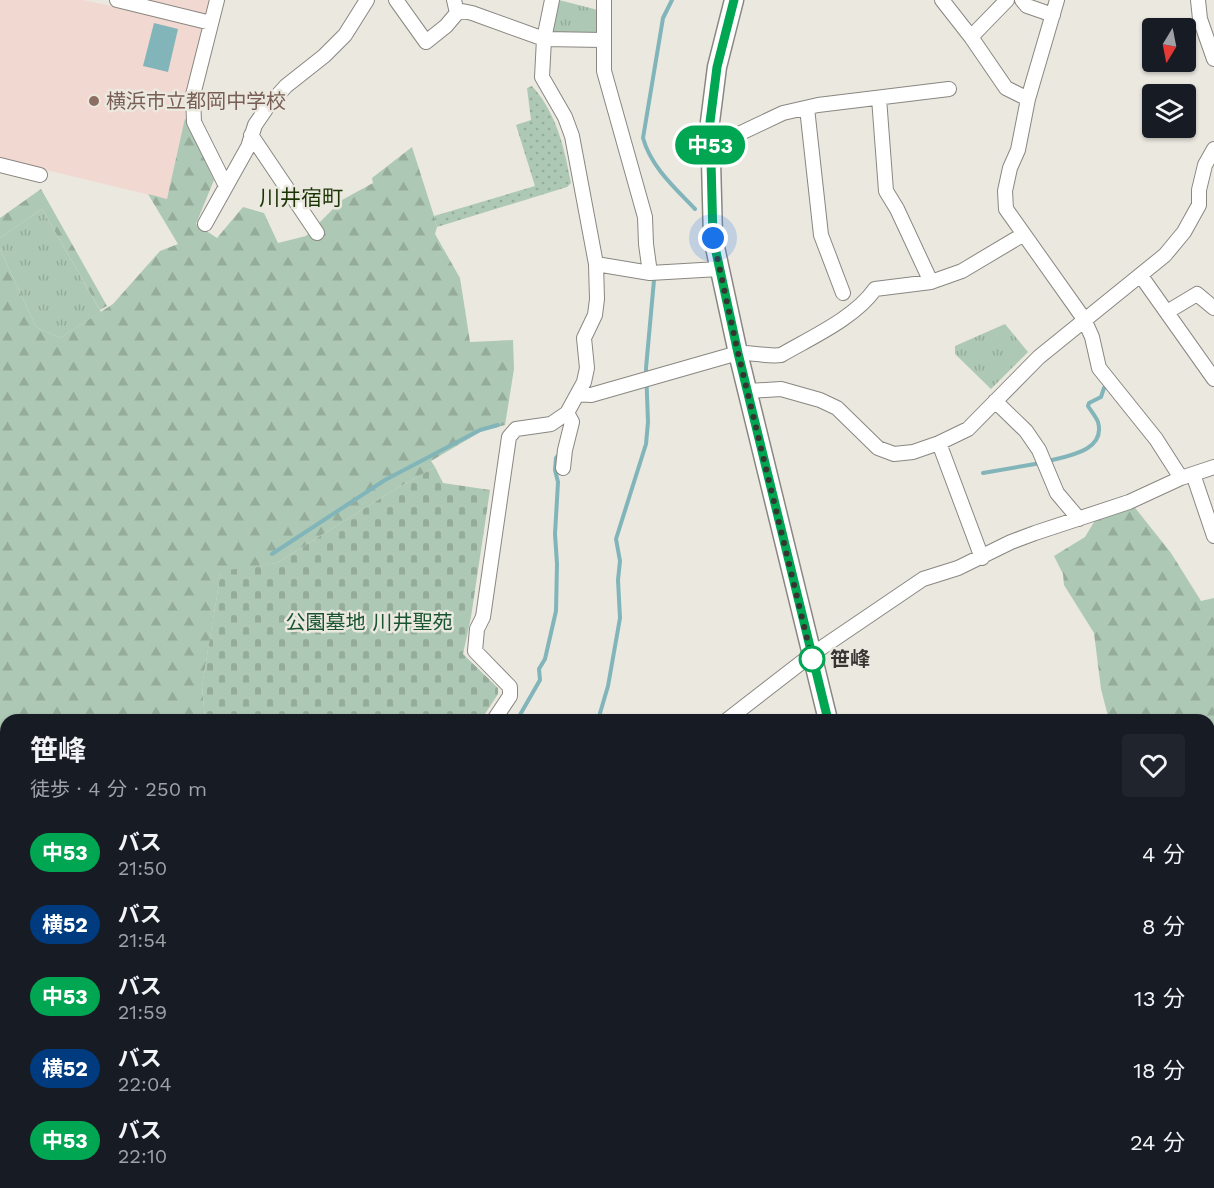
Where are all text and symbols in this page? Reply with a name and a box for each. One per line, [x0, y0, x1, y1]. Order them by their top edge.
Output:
north arrow [1142, 18, 1196, 72]
map controls [1142, 18, 1196, 138]
button: layers [1142, 84, 1196, 138]
place label: 横浜市立都岡中学校 [106, 89, 286, 113]
marker: 横浜市立都岡中学校 [87, 94, 101, 108]
line badge: 中53 [676, 126, 744, 164]
text: 中53 [687, 133, 733, 158]
district label: 川井宿町 [259, 185, 343, 210]
your location [698, 223, 728, 253]
park label: 公園墓地 川井聖苑 [286, 610, 452, 634]
marker: 笹峰 [799, 646, 825, 672]
place label: 笹峰 [830, 647, 870, 671]
text: 笹峰 [30, 734, 86, 767]
button: heart [1122, 734, 1185, 797]
text: 徒歩 · 4 分 · 250 m [30, 777, 207, 801]
text: バス [118, 830, 162, 855]
text: 中53 [42, 840, 88, 865]
text: 4 分 [1142, 842, 1185, 867]
text: 21:50 [118, 856, 167, 880]
text: バス [118, 902, 162, 927]
text: 横52 [42, 912, 88, 937]
text: 8 分 [1142, 914, 1185, 939]
text: 21:54 [118, 928, 167, 952]
text: バス [118, 974, 162, 999]
text: 中53 [42, 984, 88, 1009]
text: 13 分 [1134, 986, 1185, 1011]
text: 21:59 [118, 1000, 167, 1024]
text: バス [118, 1046, 162, 1071]
text: 横52 [42, 1056, 88, 1081]
text: 18 分 [1133, 1058, 1185, 1083]
text: 22:04 [118, 1072, 172, 1096]
text: バス [118, 1118, 162, 1143]
text: 中53 [42, 1128, 88, 1153]
text: 24 分 [1130, 1130, 1185, 1155]
text: 22:10 [118, 1144, 167, 1168]

